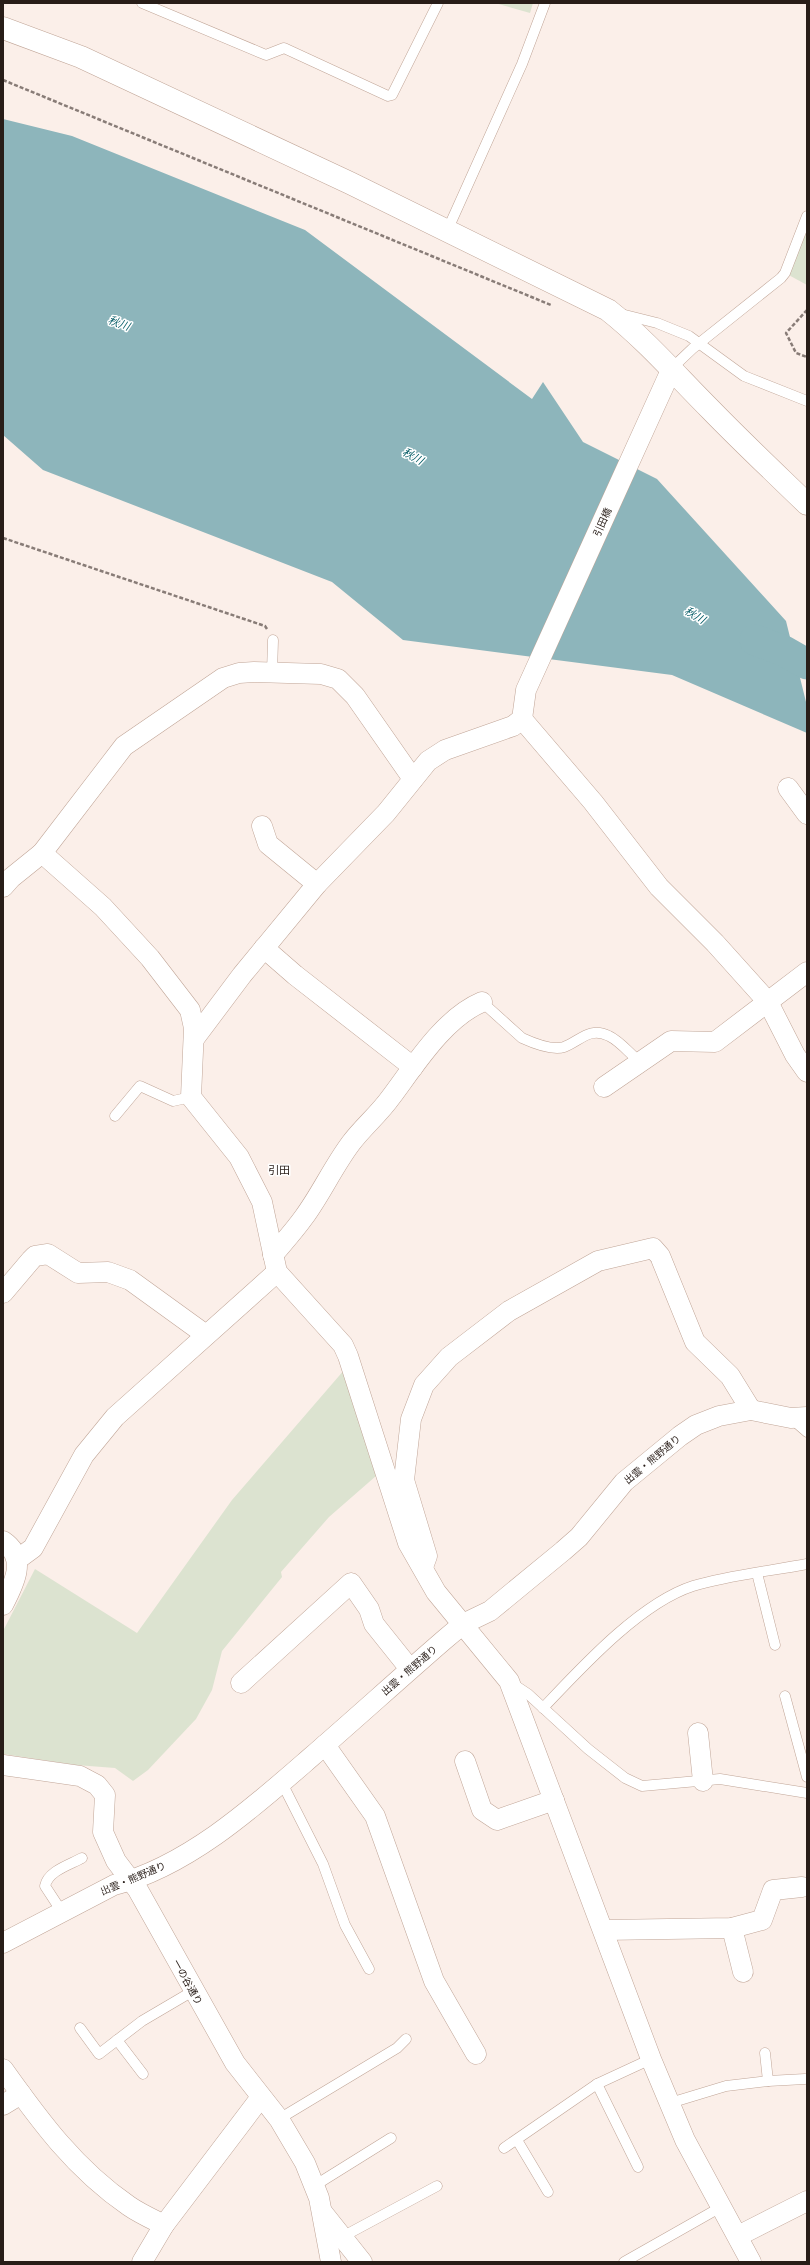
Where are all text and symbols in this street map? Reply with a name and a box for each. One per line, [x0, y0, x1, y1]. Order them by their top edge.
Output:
water label: 秋川 [106, 313, 133, 334]
water label: 秋川 [400, 445, 427, 468]
street label: 引田橋 [590, 506, 614, 539]
water label: 秋川 [682, 603, 709, 627]
district label: 引田 [268, 1163, 290, 1177]
street label: 出雲・熊野通り [621, 1432, 683, 1487]
street label: 出雲・熊野通り [379, 1643, 440, 1698]
street label: 出雲・熊野通り [98, 1859, 168, 1898]
street label: 一の谷通り [170, 1957, 205, 2007]

